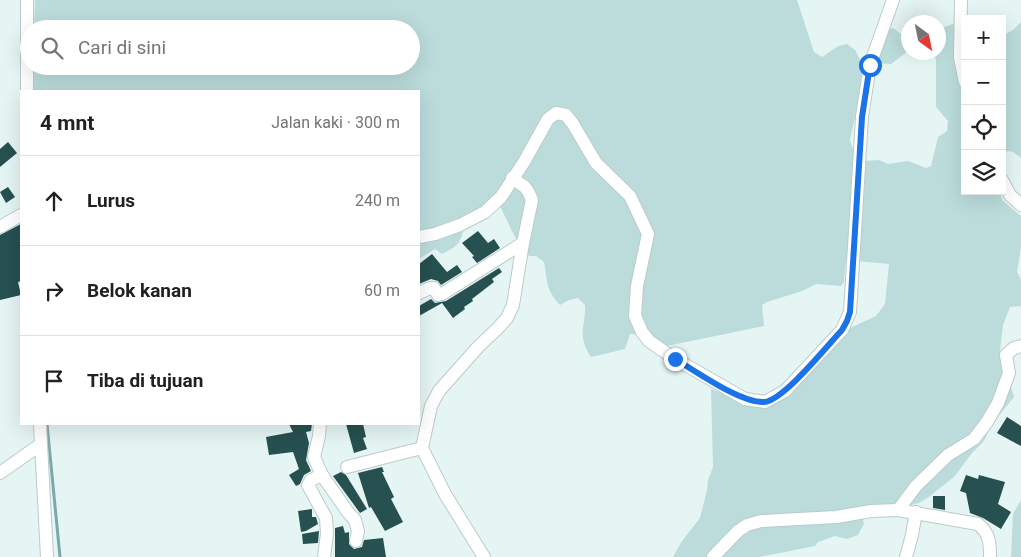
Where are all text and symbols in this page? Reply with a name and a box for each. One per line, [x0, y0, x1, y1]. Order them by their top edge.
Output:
north arrow [901, 15, 946, 60]
map controls [961, 15, 1006, 195]
button: + [961, 15, 1006, 60]
search box [20, 20, 420, 75]
icon: search [38, 34, 66, 62]
text: Cari di sini [78, 36, 166, 59]
route start [859, 54, 882, 77]
button: − [961, 60, 1006, 105]
button: locate [961, 105, 1006, 150]
text: 4 mnt [40, 111, 94, 135]
text: Jalan kaki · 300 m [271, 113, 400, 132]
button: layers [961, 150, 1006, 195]
icon: ahead [40, 187, 68, 215]
text: Lurus [87, 189, 135, 212]
text: 240 m [355, 191, 400, 210]
icon: right [40, 277, 68, 305]
text: Belok kanan [87, 279, 192, 302]
text: 60 m [364, 281, 400, 300]
route end [664, 348, 687, 371]
icon: arrive [40, 367, 68, 395]
text: Tiba di tujuan [87, 369, 203, 392]

